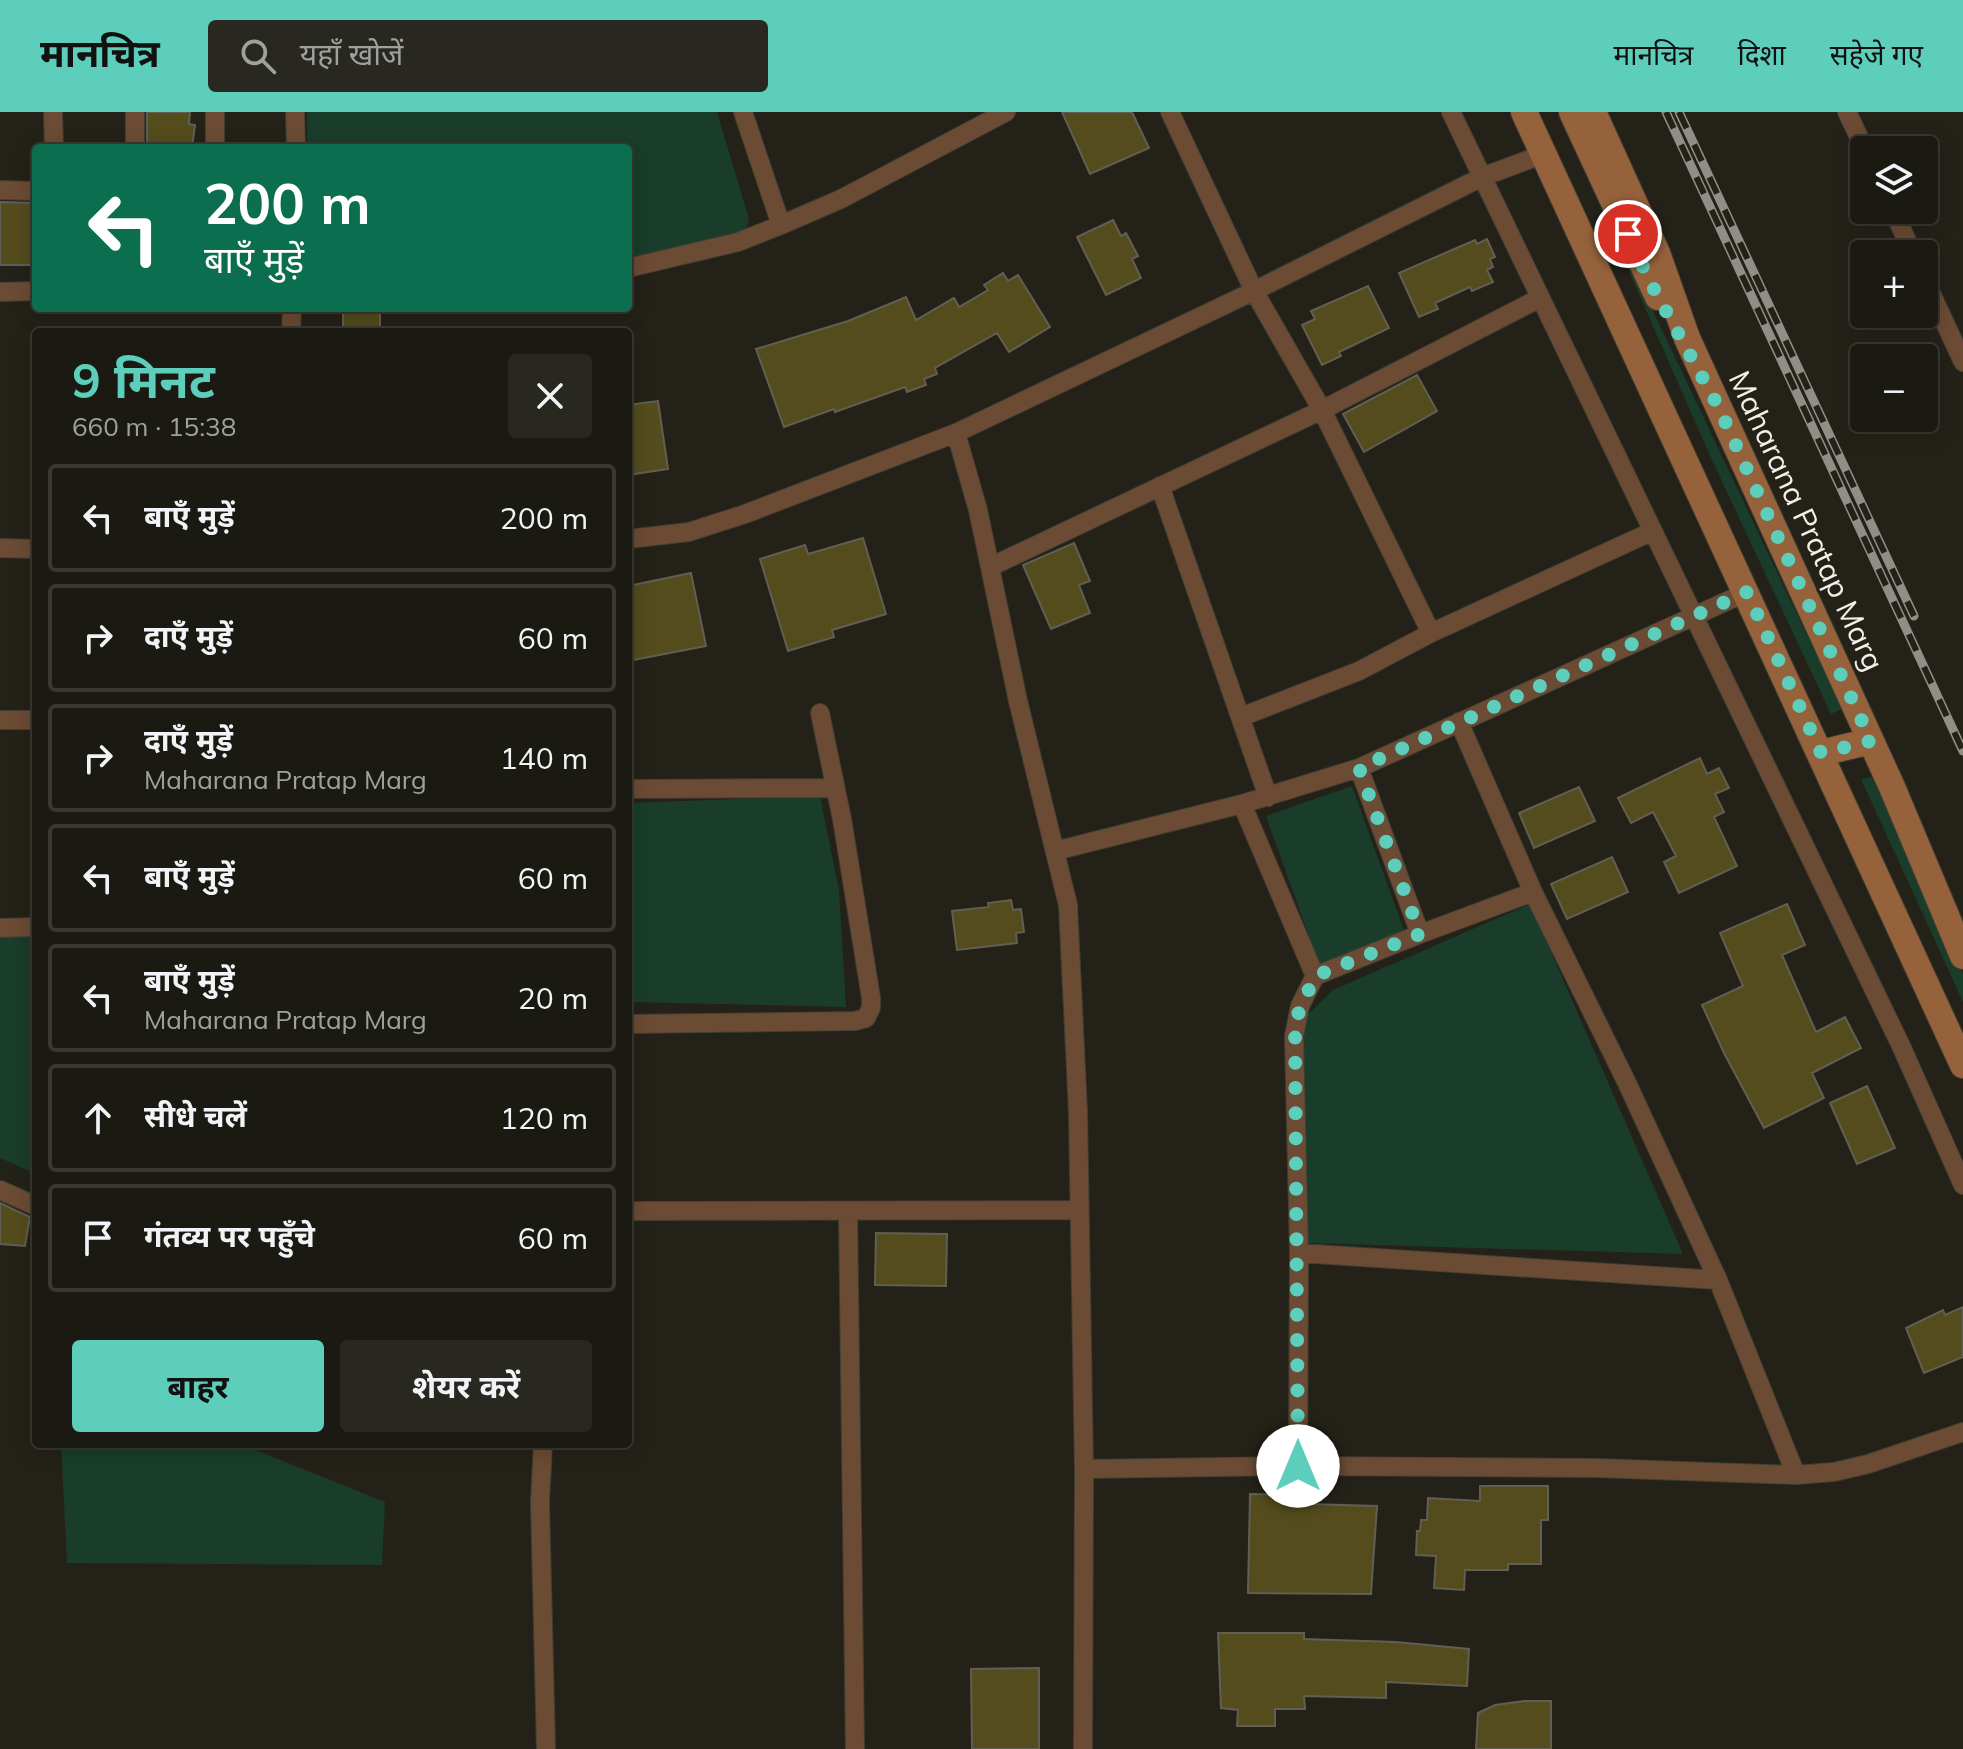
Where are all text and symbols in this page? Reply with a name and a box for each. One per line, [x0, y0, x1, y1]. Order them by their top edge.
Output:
search box [208, 20, 768, 92]
text: मानचित्र [40, 29, 160, 77]
icon: search [236, 34, 280, 78]
text: यहाँ खोजें [300, 35, 403, 73]
text: मानचित्र [1613, 37, 1693, 72]
text: दिशा [1737, 37, 1786, 72]
text: सहेजे गए [1830, 37, 1923, 72]
map controls [1850, 136, 1938, 432]
button: layers [1850, 136, 1938, 224]
text: 200 m [204, 168, 371, 238]
icon: left [72, 176, 176, 280]
pin [1594, 200, 1662, 268]
icon: arrive [1606, 212, 1650, 256]
text: बाएँ मुड़ें [204, 237, 304, 282]
button: + [1850, 240, 1938, 328]
button: − [1850, 344, 1938, 432]
text: 9 मिनट [72, 350, 215, 410]
button: close [508, 354, 592, 438]
street label: Maharana Pratap Marg [1721, 365, 1893, 676]
text: 660 m · 15:38 [72, 410, 236, 443]
icon: left [76, 496, 120, 540]
text: बाएँ मुड़ें [144, 497, 234, 535]
text: 200 m [500, 499, 588, 537]
icon: right [76, 616, 120, 660]
text: दाएँ मुड़ें [144, 617, 233, 655]
text: 60 m [518, 619, 588, 657]
text: दाएँ मुड़ें [144, 721, 233, 759]
icon: right [76, 736, 120, 780]
text: 140 m [500, 739, 588, 777]
text: Maharana Pratap Marg [144, 763, 427, 796]
icon: left [76, 856, 120, 900]
text: बाएँ मुड़ें [144, 857, 234, 895]
text: 60 m [518, 859, 588, 897]
text: बाएँ मुड़ें [144, 961, 234, 999]
icon: left [76, 976, 120, 1020]
text: 20 m [518, 979, 588, 1017]
text: Maharana Pratap Marg [144, 1003, 427, 1036]
icon: ahead [76, 1096, 120, 1140]
text: सीधे चलें [144, 1097, 247, 1135]
text: 120 m [500, 1099, 588, 1137]
icon: arrive [76, 1216, 120, 1260]
text: गंतव्य पर पहुँचे [144, 1217, 315, 1255]
text: 60 m [518, 1219, 588, 1257]
button: बाहर [72, 1340, 324, 1432]
button: शेयर करें [340, 1340, 592, 1432]
position arrow [1256, 1424, 1340, 1508]

